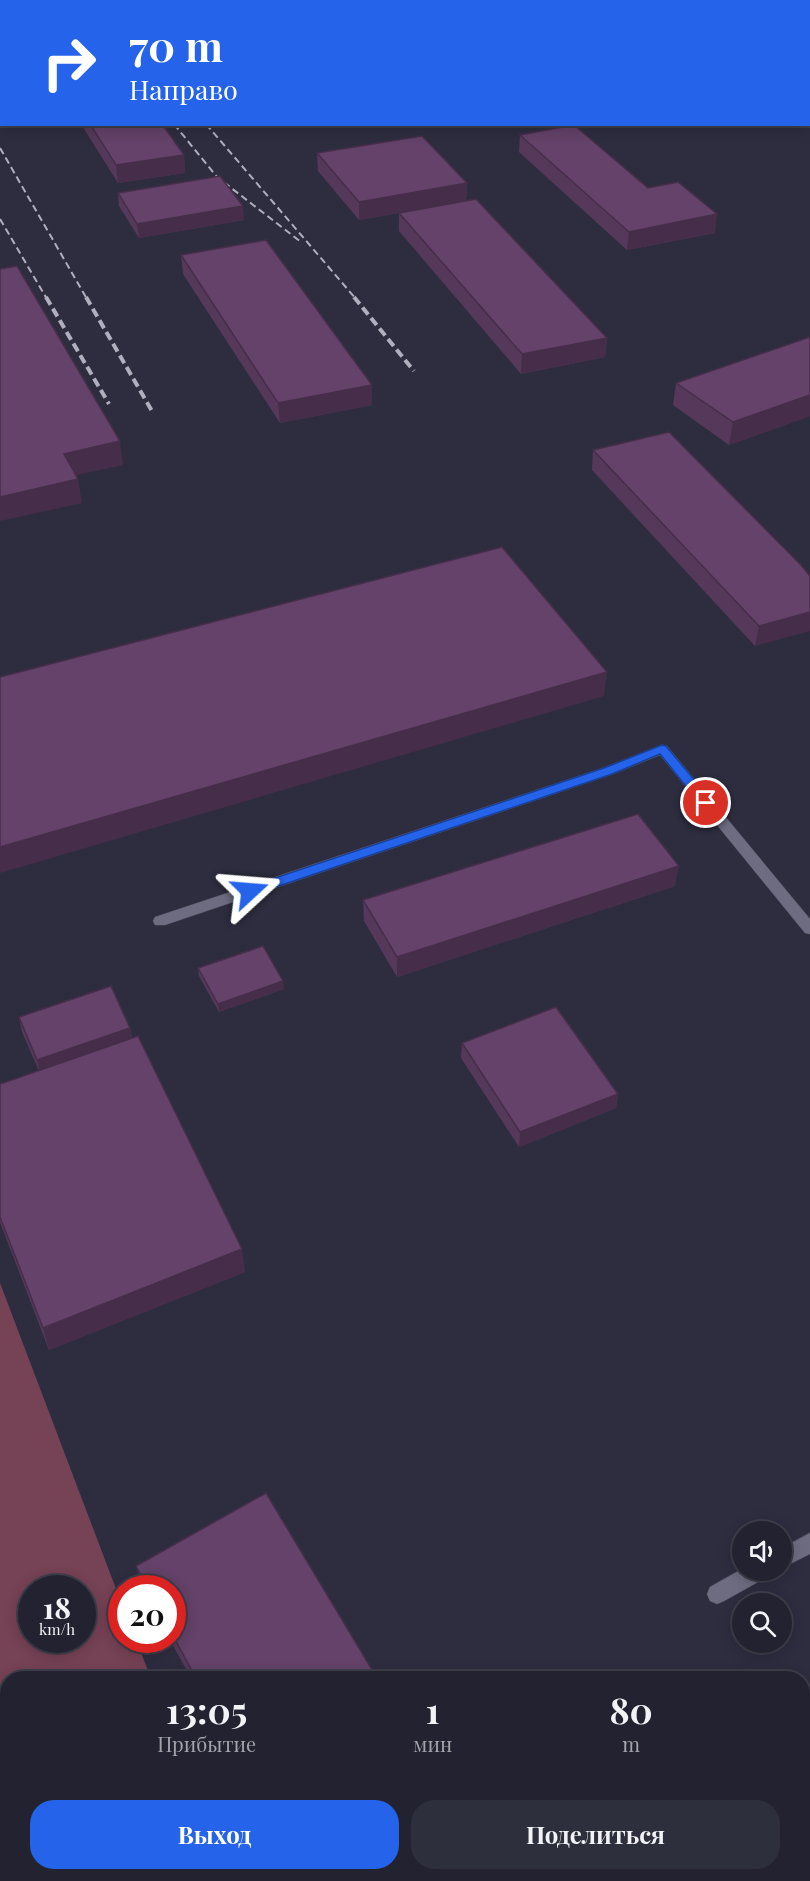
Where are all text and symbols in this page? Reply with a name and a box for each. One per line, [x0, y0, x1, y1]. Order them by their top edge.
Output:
text: 70 m [129, 17, 223, 73]
icon: right [30, 24, 108, 102]
text: Направо [129, 71, 238, 107]
pin [680, 777, 731, 828]
icon: arrive [689, 786, 722, 819]
position arrow [218, 859, 282, 923]
map controls [732, 1521, 792, 1653]
button: sound [732, 1521, 792, 1581]
speed limit sign: 20 [108, 1575, 186, 1653]
text: 18 [43, 1587, 71, 1627]
button: search [732, 1593, 792, 1653]
text: km/h [39, 1619, 75, 1639]
text: 13:05 [166, 1685, 247, 1733]
text: 1 [426, 1685, 440, 1733]
text: 80 [609, 1685, 653, 1733]
text: Прибытие [157, 1730, 256, 1757]
text: мин [413, 1730, 452, 1757]
text: m [622, 1730, 640, 1757]
button: Выход [30, 1800, 399, 1869]
button: Поделиться [411, 1800, 780, 1869]

